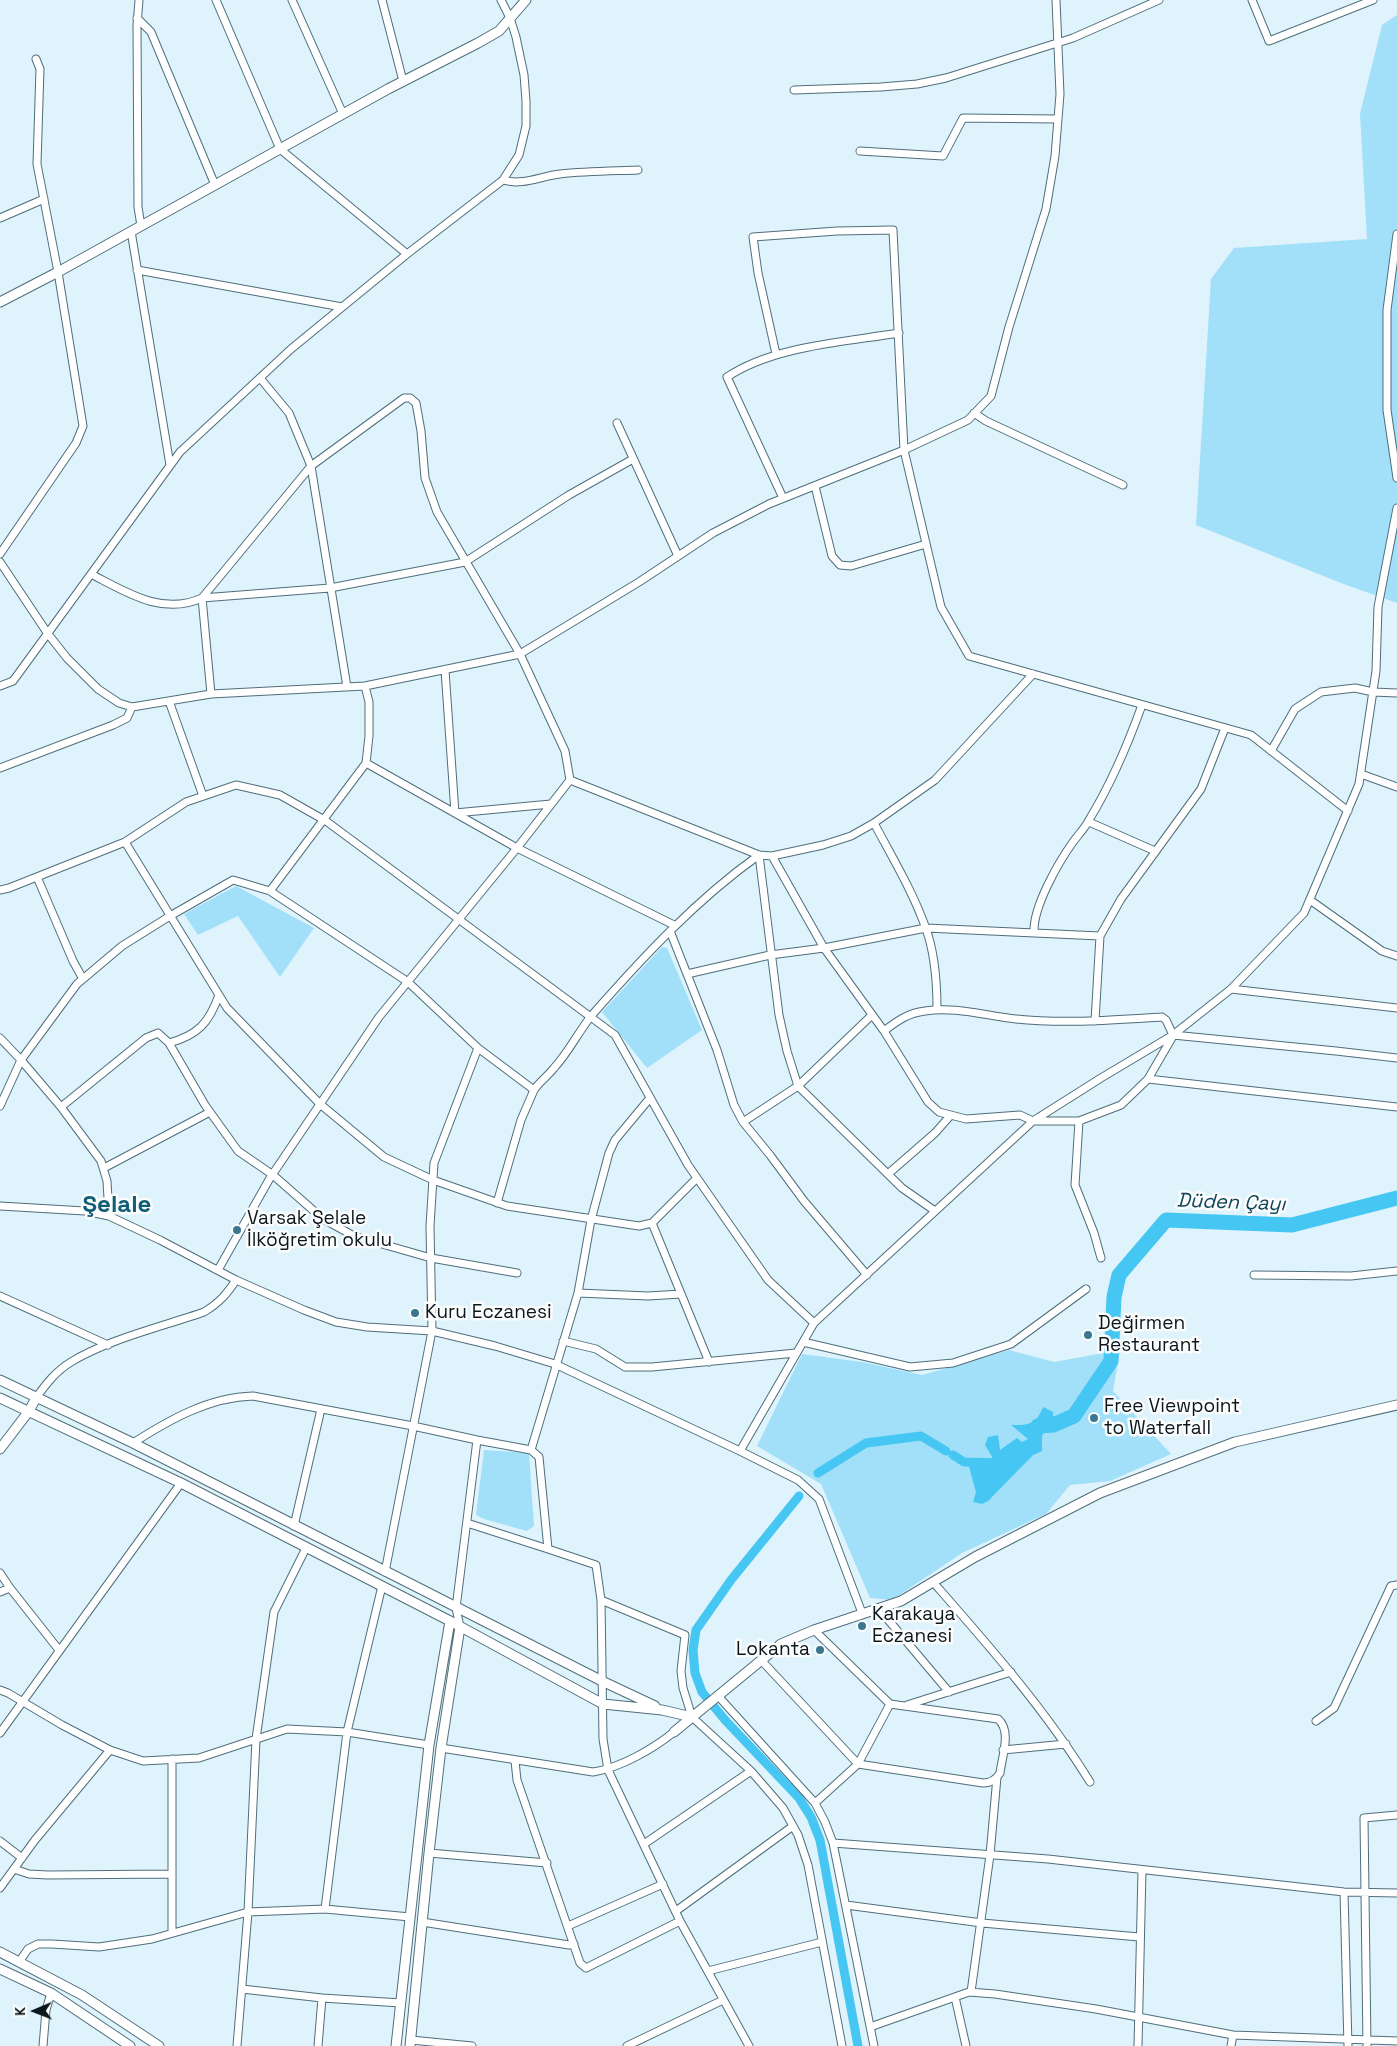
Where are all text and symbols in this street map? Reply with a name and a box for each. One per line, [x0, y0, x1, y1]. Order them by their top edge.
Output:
water label: Düden Çayı [1176, 1189, 1286, 1217]
district label: Şelale [83, 1191, 151, 1219]
place label: Varsak Şelale İlköğretim okulu [247, 1208, 392, 1252]
marker: Varsak Şelale İlköğretim okulu [231, 1224, 243, 1236]
place label: Kuru Eczanesi [425, 1302, 552, 1324]
marker: Kuru Eczanesi [409, 1307, 421, 1319]
place label: Değirmen Restaurant [1098, 1313, 1200, 1357]
marker: Değirmen Restaurant [1082, 1329, 1094, 1341]
place label: Free Viewpoint to Waterfall [1104, 1396, 1240, 1440]
marker: Free Viewpoint to Waterfall [1088, 1412, 1100, 1424]
place label: Karakaya Eczanesi [872, 1604, 956, 1648]
marker: Karakaya Eczanesi [856, 1620, 868, 1632]
place label: Lokanta [736, 1639, 810, 1661]
marker: Lokanta [814, 1644, 826, 1656]
north arrow [10, 1986, 60, 2036]
text: K [11, 2007, 29, 2016]

